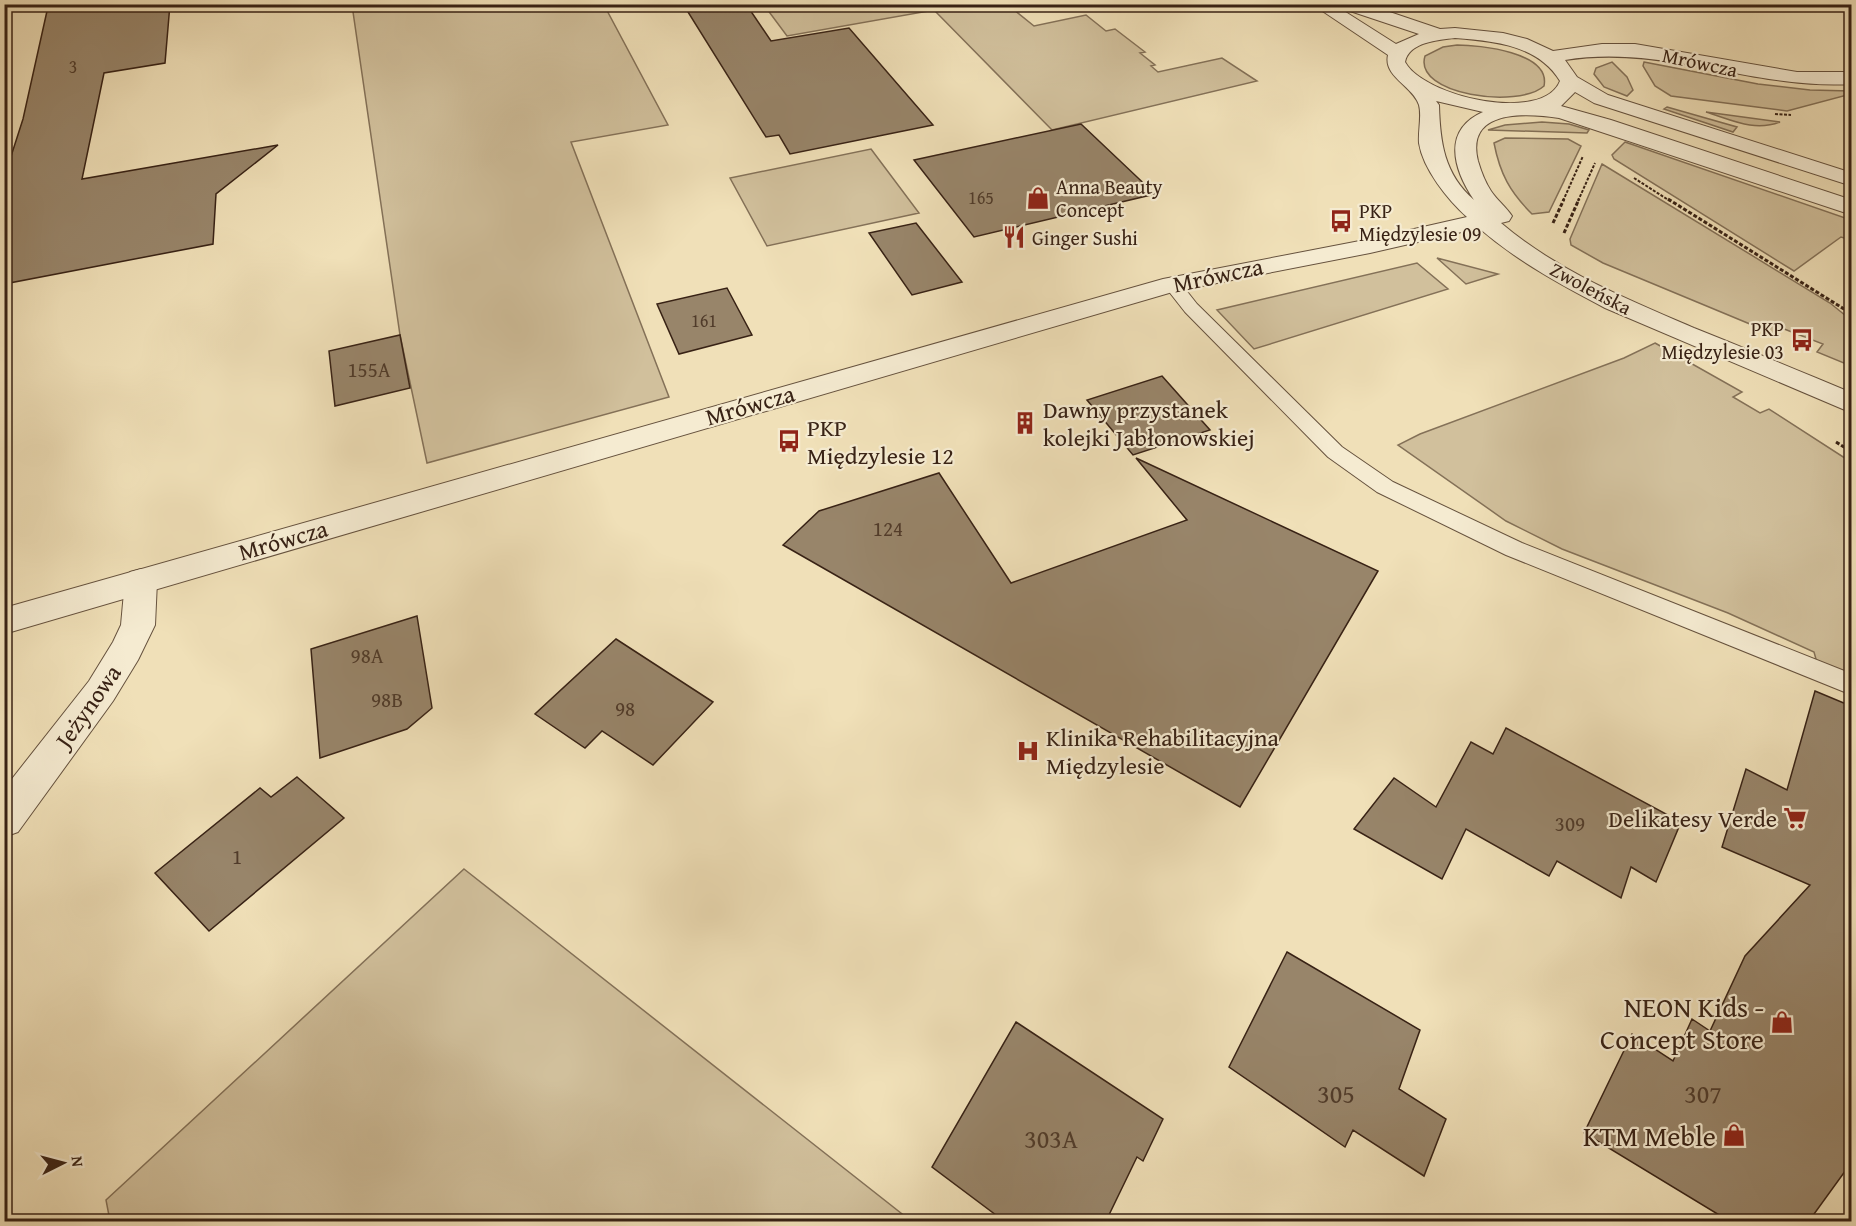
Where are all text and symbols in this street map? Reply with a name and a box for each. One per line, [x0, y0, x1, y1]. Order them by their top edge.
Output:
street label: Mrówcza [1660, 40, 1741, 84]
house number: 3 [69, 53, 77, 80]
place label: Anna Beauty Concept [1056, 172, 1163, 224]
house number: 165 [968, 184, 994, 211]
shop icon: Anna Beauty Concept [1025, 185, 1051, 211]
place label: PKP Międzylesie 09 [1359, 196, 1481, 248]
bus stop icon: PKP Międzylesie 09 [1328, 208, 1354, 234]
place label: Ginger Sushi [1032, 223, 1138, 252]
restaurant icon: Ginger Sushi [1001, 224, 1027, 250]
street label: Mrówcza [1170, 248, 1267, 302]
street label: Zwoleńska [1545, 254, 1637, 322]
house number: 161 [691, 307, 717, 334]
place label: PKP Międzylesie 03 [1662, 314, 1784, 366]
bus stop icon: PKP Międzylesie 03 [1789, 327, 1815, 353]
house number: 155A [347, 354, 391, 385]
street label: Mrówcza [701, 375, 799, 434]
place label: Dawny przystanek kolejki Jabłonowskiej [1043, 392, 1255, 455]
place label: PKP Międzylesie 12 [807, 410, 954, 473]
building icon: Dawny przystanek kolejki Jabłonowskiej [1012, 410, 1038, 436]
bus stop icon: PKP Międzylesie 12 [776, 428, 802, 454]
street label: Mrówcza [234, 510, 332, 569]
house number: 124 [873, 513, 903, 544]
house number: 98A [351, 640, 384, 671]
street label: Jeżynowa [45, 657, 130, 757]
house number: 98B [371, 684, 403, 715]
house number: 98 [615, 693, 635, 724]
place label: Klinika Rehabilitacyjna Międzylesie [1046, 720, 1280, 783]
hospital icon: Klinika Rehabilitacyjna Międzylesie [1015, 738, 1041, 764]
place label: Delikatesy Verde [1608, 801, 1777, 836]
supermarket icon: Delikatesy Verde [1782, 805, 1808, 831]
house number: 309 [1555, 808, 1585, 839]
house number: 1 [232, 841, 242, 872]
place label: NEON Kids - Concept Store [1600, 986, 1764, 1059]
shop icon: NEON Kids - Concept Store [1769, 1009, 1795, 1035]
house number: 305 [1317, 1074, 1355, 1113]
house number: 307 [1684, 1074, 1722, 1113]
place label: KTM Meble [1583, 1115, 1716, 1156]
house number: 303A [1024, 1119, 1078, 1158]
shop icon: KTM Meble [1721, 1122, 1747, 1148]
north arrow [33, 1133, 93, 1193]
text: N [65, 1155, 90, 1168]

